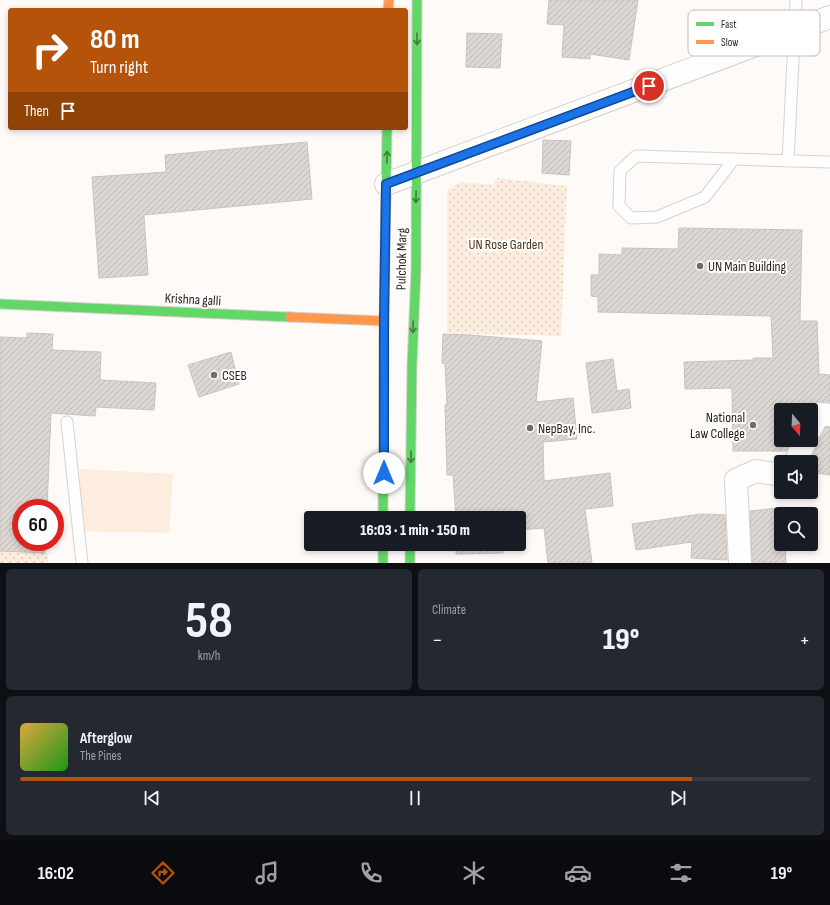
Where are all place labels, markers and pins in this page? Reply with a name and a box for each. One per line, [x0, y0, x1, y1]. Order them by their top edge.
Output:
pin [632, 69, 666, 103]
place label: UN Main Building [708, 258, 787, 275]
marker: UN Main Building [695, 261, 705, 271]
place label: CSEB [222, 367, 247, 384]
marker: CSEB [209, 370, 219, 380]
place label: National Law College [690, 409, 745, 442]
place label: NepBay, Inc. [538, 420, 595, 437]
marker: National Law College [748, 420, 758, 430]
marker: NepBay, Inc. [525, 423, 535, 433]

